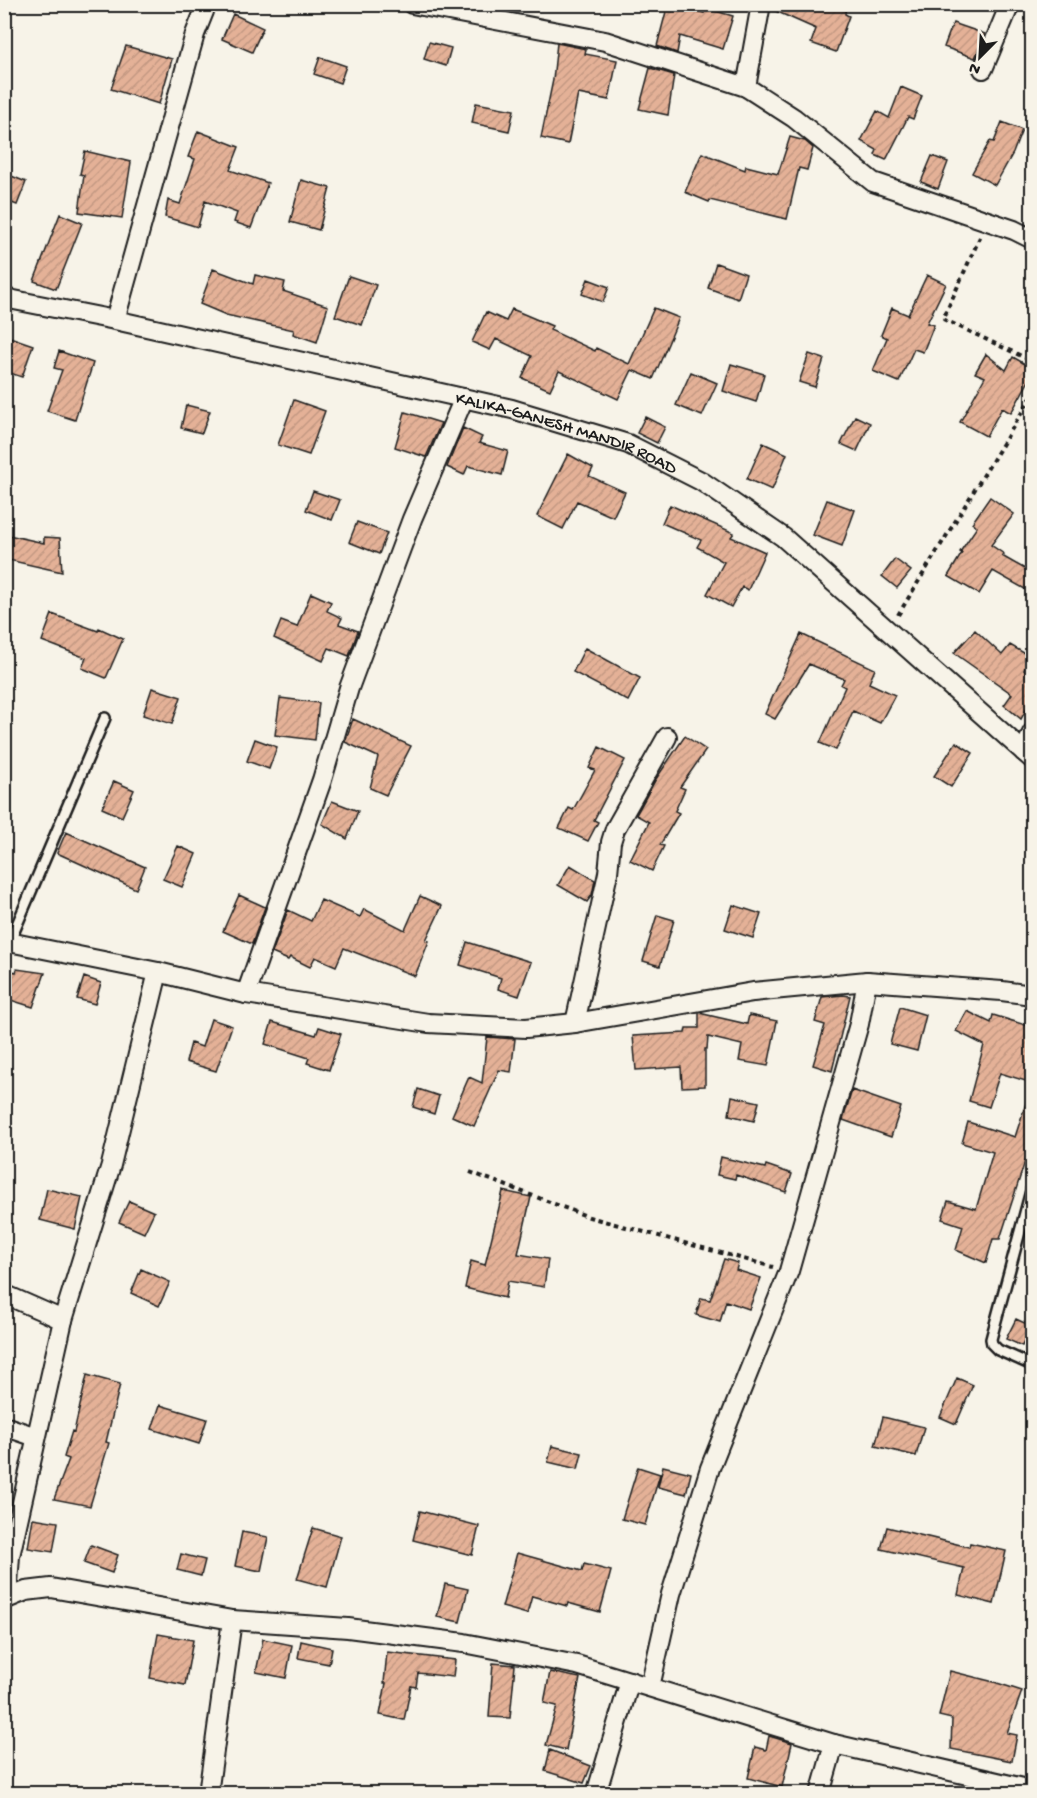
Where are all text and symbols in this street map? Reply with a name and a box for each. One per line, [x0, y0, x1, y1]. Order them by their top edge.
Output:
north arrow [950, 27, 1010, 87]
text: N [966, 56, 984, 78]
street label: KALIKA-GANESH MANDIR ROAD [453, 389, 680, 480]

